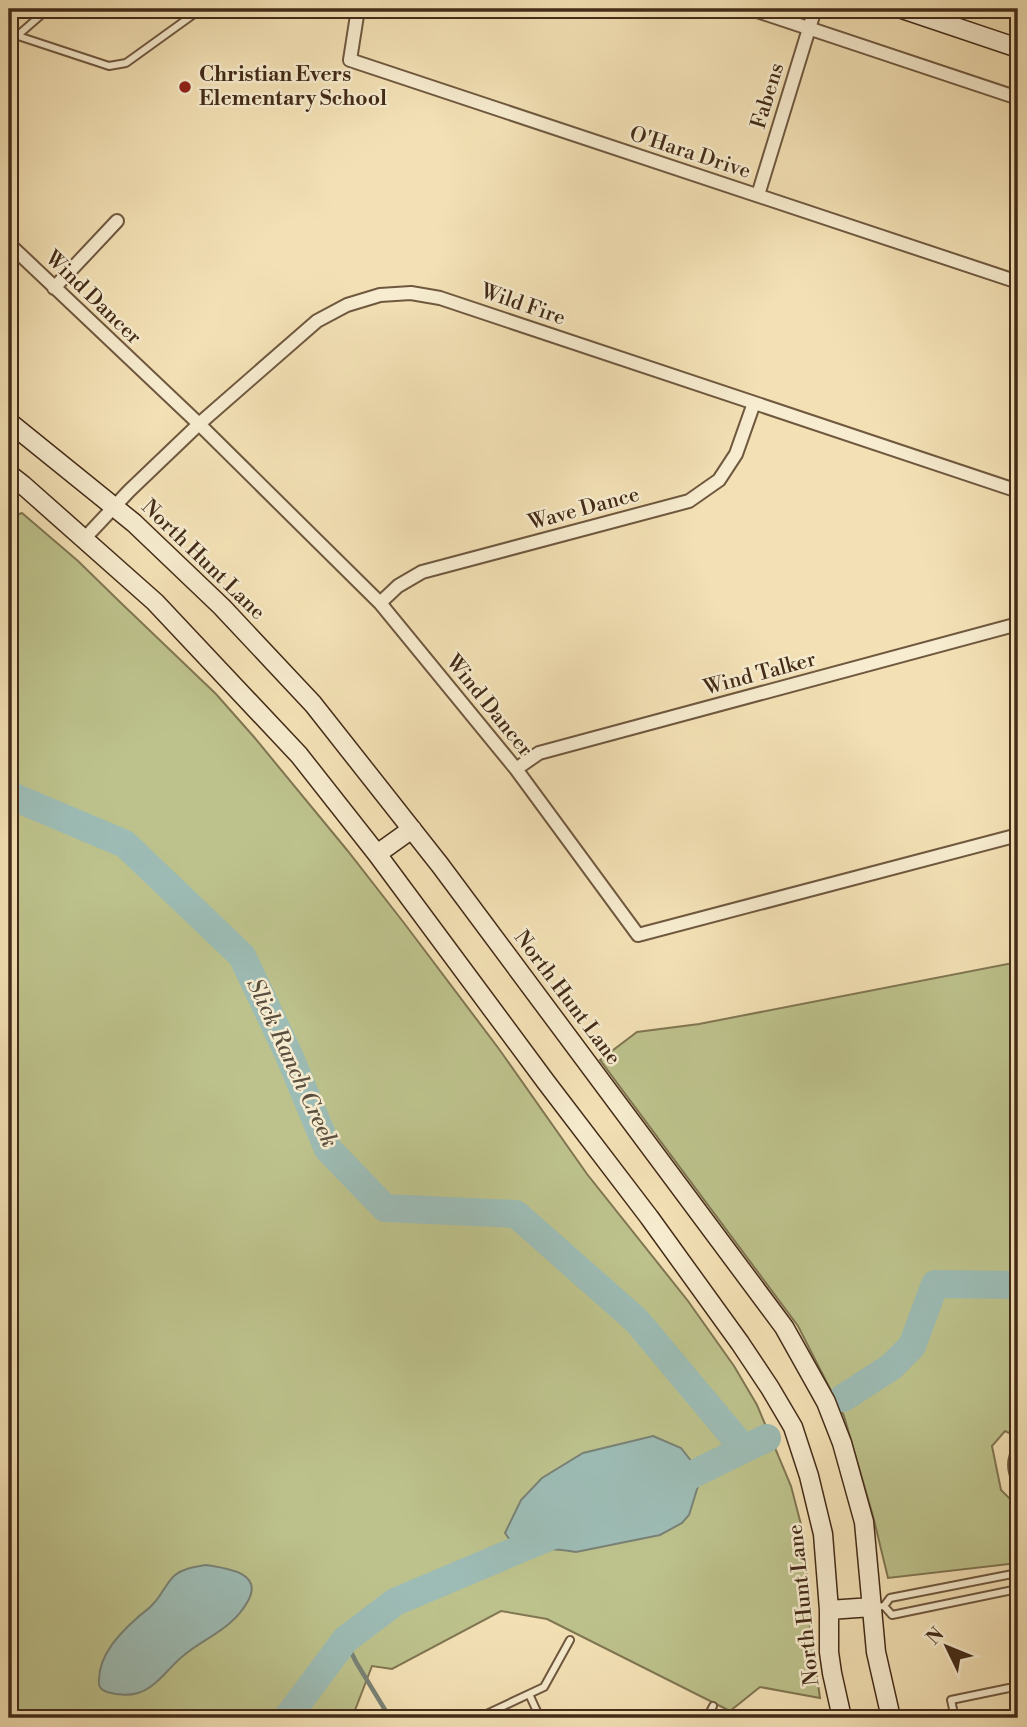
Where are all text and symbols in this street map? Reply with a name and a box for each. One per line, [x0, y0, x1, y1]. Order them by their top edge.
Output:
street label: Fabens [746, 60, 790, 132]
place label: Christian Evers Elementary School [199, 62, 387, 112]
marker: Christian Evers Elementary School [177, 79, 193, 95]
street label: O'Hara Drive [626, 121, 754, 185]
street label: Wind Dancer [39, 245, 147, 350]
street label: Wild Fire [476, 278, 569, 332]
street label: Wave Dance [525, 482, 642, 537]
street label: North Hunt Lane [136, 494, 270, 626]
street label: Wind Talker [700, 647, 819, 702]
street label: Wind Dancer [439, 649, 538, 762]
street label: North Hunt Lane [508, 925, 626, 1071]
water label: Slick Ranch Creek [241, 974, 343, 1152]
street label: North Hunt Lane [783, 1523, 825, 1687]
north arrow [912, 1612, 982, 1682]
text: N [921, 1622, 949, 1650]

